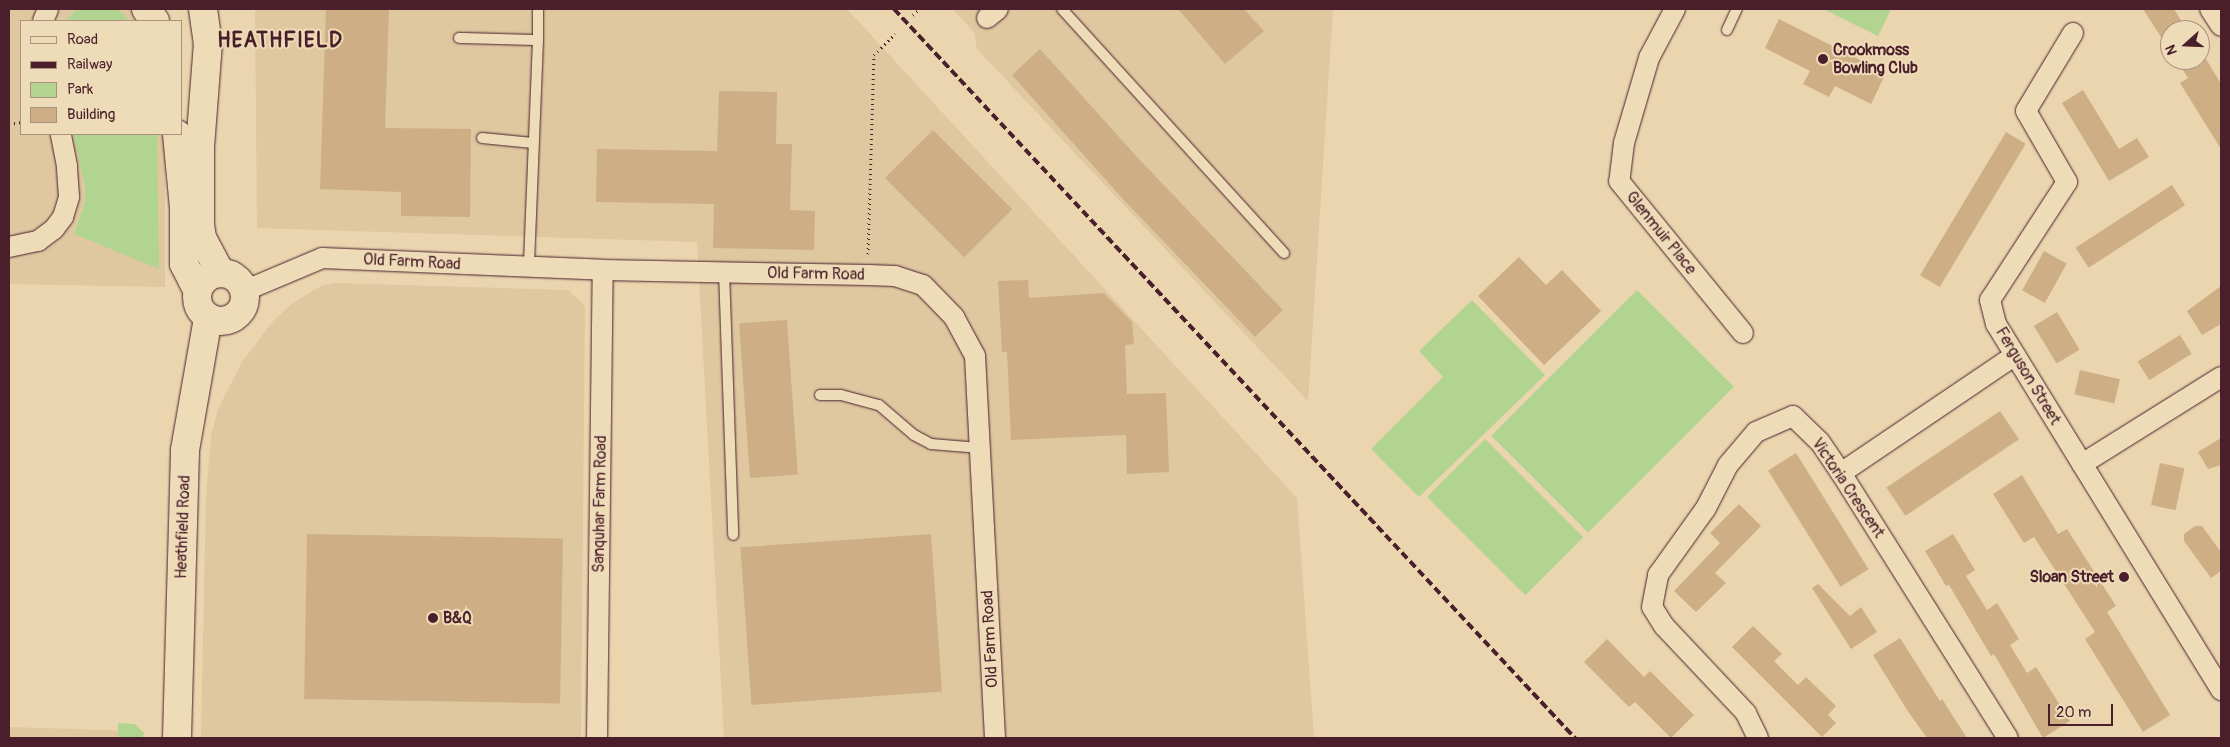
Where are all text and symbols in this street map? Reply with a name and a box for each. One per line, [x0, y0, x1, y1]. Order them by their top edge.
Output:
legend [20, 20, 182, 135]
north arrow [2160, 20, 2210, 70]
district label: HEATHFIELD [216, 28, 344, 54]
text: Road [67, 30, 98, 49]
place label: Crookmoss Bowling Club [1833, 40, 1918, 78]
text: N [2162, 43, 2181, 57]
marker: Crookmoss Bowling Club [1817, 53, 1829, 65]
text: Railway [67, 55, 112, 74]
text: Park [67, 80, 93, 99]
text: Building [67, 105, 115, 124]
street label: Glenmuir Place [1622, 188, 1700, 278]
street label: Old Farm Road [363, 250, 461, 274]
street label: Old Farm Road [767, 264, 865, 284]
street label: Ferguson Street [1991, 324, 2065, 428]
street label: Victoria Crescent [1807, 434, 1889, 542]
street label: Sanquhar Farm Road [589, 435, 611, 573]
street label: Heathfield Road [172, 475, 194, 579]
place label: Sloan Street [2029, 567, 2114, 587]
marker: Sloan Street [2118, 571, 2130, 583]
street label: Old Farm Road [978, 590, 1002, 688]
place label: B&Q [443, 608, 472, 628]
marker: B&Q [427, 612, 439, 624]
scale bar [2050, 694, 2115, 726]
text: 20 m [2056, 703, 2091, 722]

